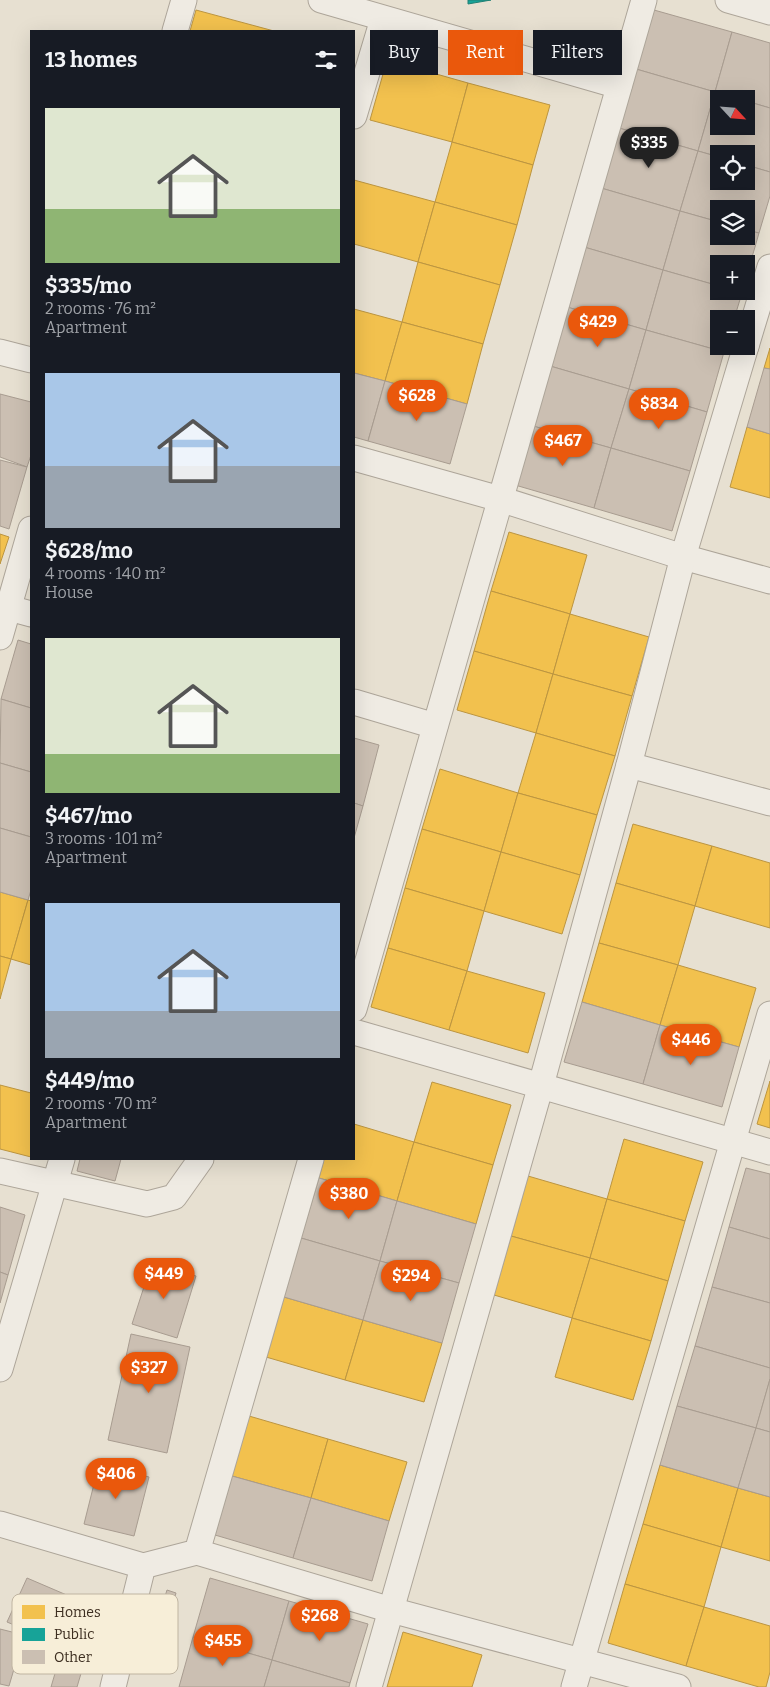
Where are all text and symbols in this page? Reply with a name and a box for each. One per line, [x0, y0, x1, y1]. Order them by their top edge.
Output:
chip: Buy [370, 30, 438, 75]
chip: Rent [448, 30, 523, 75]
chip: Filters [533, 30, 622, 75]
icon: filters [312, 46, 340, 74]
text: 13 homes [45, 47, 137, 73]
north arrow [710, 90, 755, 135]
map controls [710, 90, 755, 355]
pin: $335 [619, 126, 679, 169]
text: $335 [631, 133, 667, 152]
icon: home [148, 141, 238, 231]
button: locate [710, 145, 755, 190]
button: layers [710, 200, 755, 245]
button: + [710, 255, 755, 300]
text: $335/mo [45, 273, 132, 299]
text: 2 rooms · 76 m² [45, 299, 156, 318]
pin: $429 [568, 306, 628, 348]
button: − [710, 310, 755, 355]
text: $429 [579, 312, 617, 331]
text: Apartment [45, 318, 127, 337]
pin: $628 [387, 380, 447, 422]
text: $628 [398, 386, 436, 405]
pin: $834 [629, 388, 689, 430]
text: $834 [640, 394, 678, 413]
icon: home [148, 406, 238, 496]
pin: $467 [533, 424, 593, 467]
text: $467 [544, 431, 582, 450]
text: $628/mo [45, 538, 133, 564]
text: 4 rooms · 140 m² [45, 564, 166, 583]
text: House [45, 583, 93, 602]
icon: home [148, 671, 238, 761]
text: $467/mo [45, 803, 132, 829]
text: 3 rooms · 101 m² [45, 829, 162, 848]
text: Apartment [45, 848, 127, 867]
icon: home [148, 936, 238, 1026]
pin: $446 [661, 1024, 721, 1066]
text: $446 [672, 1030, 710, 1049]
text: $449/mo [45, 1068, 134, 1094]
text: 2 rooms · 70 m² [45, 1094, 157, 1113]
text: Apartment [45, 1113, 127, 1132]
pin: $380 [319, 1178, 379, 1220]
text: $380 [330, 1184, 368, 1203]
pin: $449 [134, 1258, 194, 1300]
pin: $294 [381, 1260, 441, 1302]
text: $449 [145, 1264, 183, 1283]
text: $294 [392, 1266, 430, 1285]
pin: $327 [119, 1352, 179, 1394]
text: $327 [131, 1358, 167, 1377]
pin: $406 [86, 1458, 146, 1500]
text: $406 [96, 1464, 136, 1483]
legend [12, 1594, 178, 1674]
pin: $268 [290, 1600, 350, 1642]
text: Homes [54, 1604, 101, 1621]
text: $268 [301, 1606, 339, 1625]
pin: $455 [193, 1624, 253, 1667]
text: Public [54, 1626, 94, 1643]
text: $455 [205, 1631, 241, 1650]
text: Other [54, 1649, 92, 1666]

